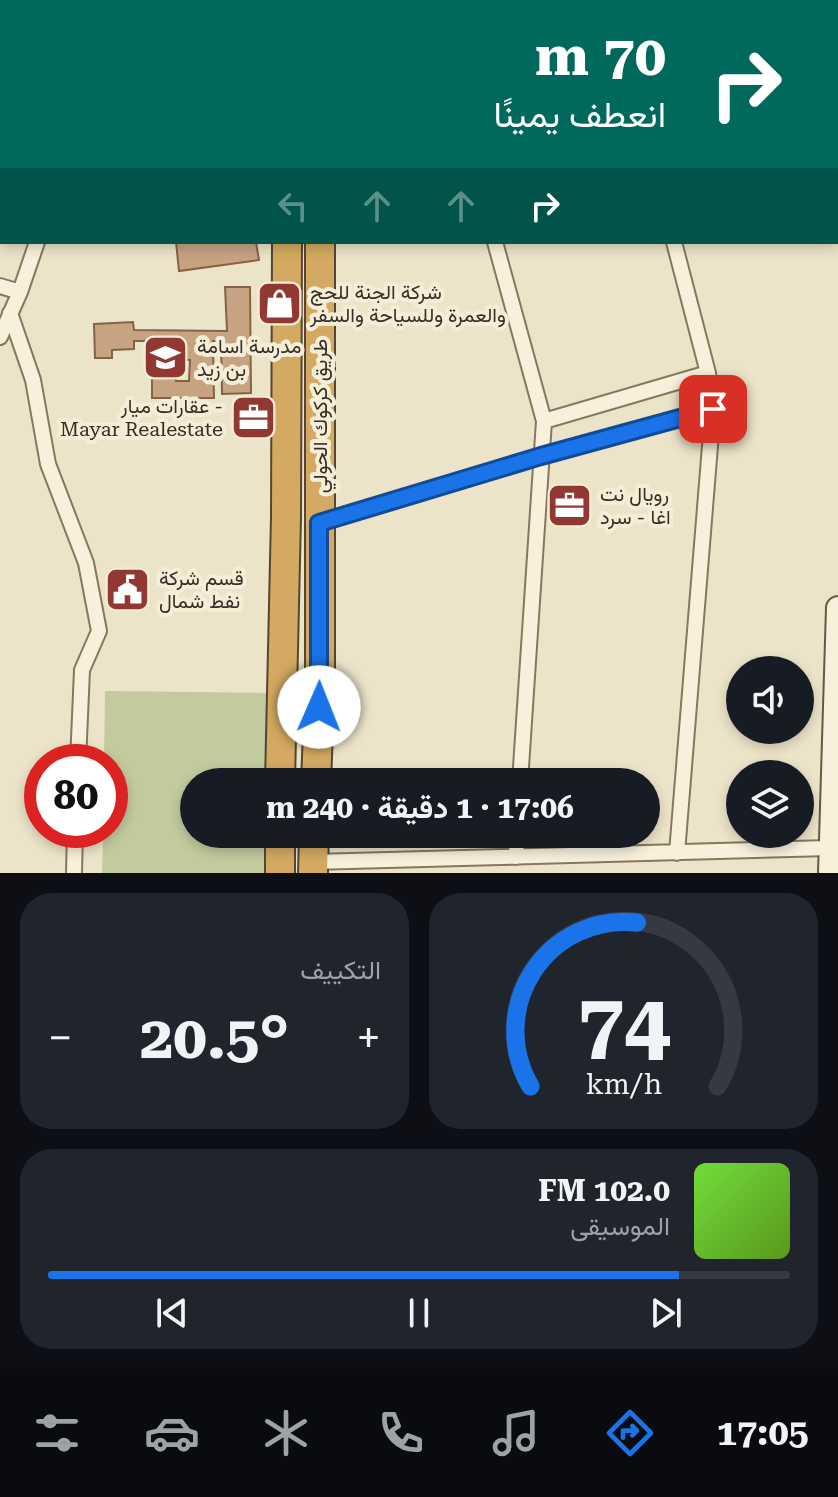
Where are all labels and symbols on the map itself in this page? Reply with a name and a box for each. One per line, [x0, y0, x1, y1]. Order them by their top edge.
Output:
shop icon: شركة الجنة للحج والعمرة وللسياحة والسفر [255, 279, 303, 327]
place label: شركة الجنة للحج والعمرة وللسياحة والسفر [309, 280, 506, 328]
school or university icon: مدرسة اسامة بن زيد [142, 333, 190, 381]
place label: مدرسة اسامة بن زيد [197, 334, 301, 382]
street label: طريق كركوك الحولي [308, 339, 337, 493]
pin [679, 375, 747, 443]
office icon: عقارات ميار - Mayar Realestate [230, 393, 278, 441]
place label: عقارات ميار - Mayar Realestate [60, 394, 223, 441]
office icon: رويال نت اغا - سرد [545, 482, 593, 530]
place label: رويال نت اغا - سرد [600, 482, 671, 530]
public building icon: قسم شركة نفط شمال [104, 566, 152, 614]
place label: قسم شركة نفط شمال [159, 566, 244, 613]
position arrow [277, 665, 361, 749]
speed limit sign: 80 [24, 744, 128, 848]

